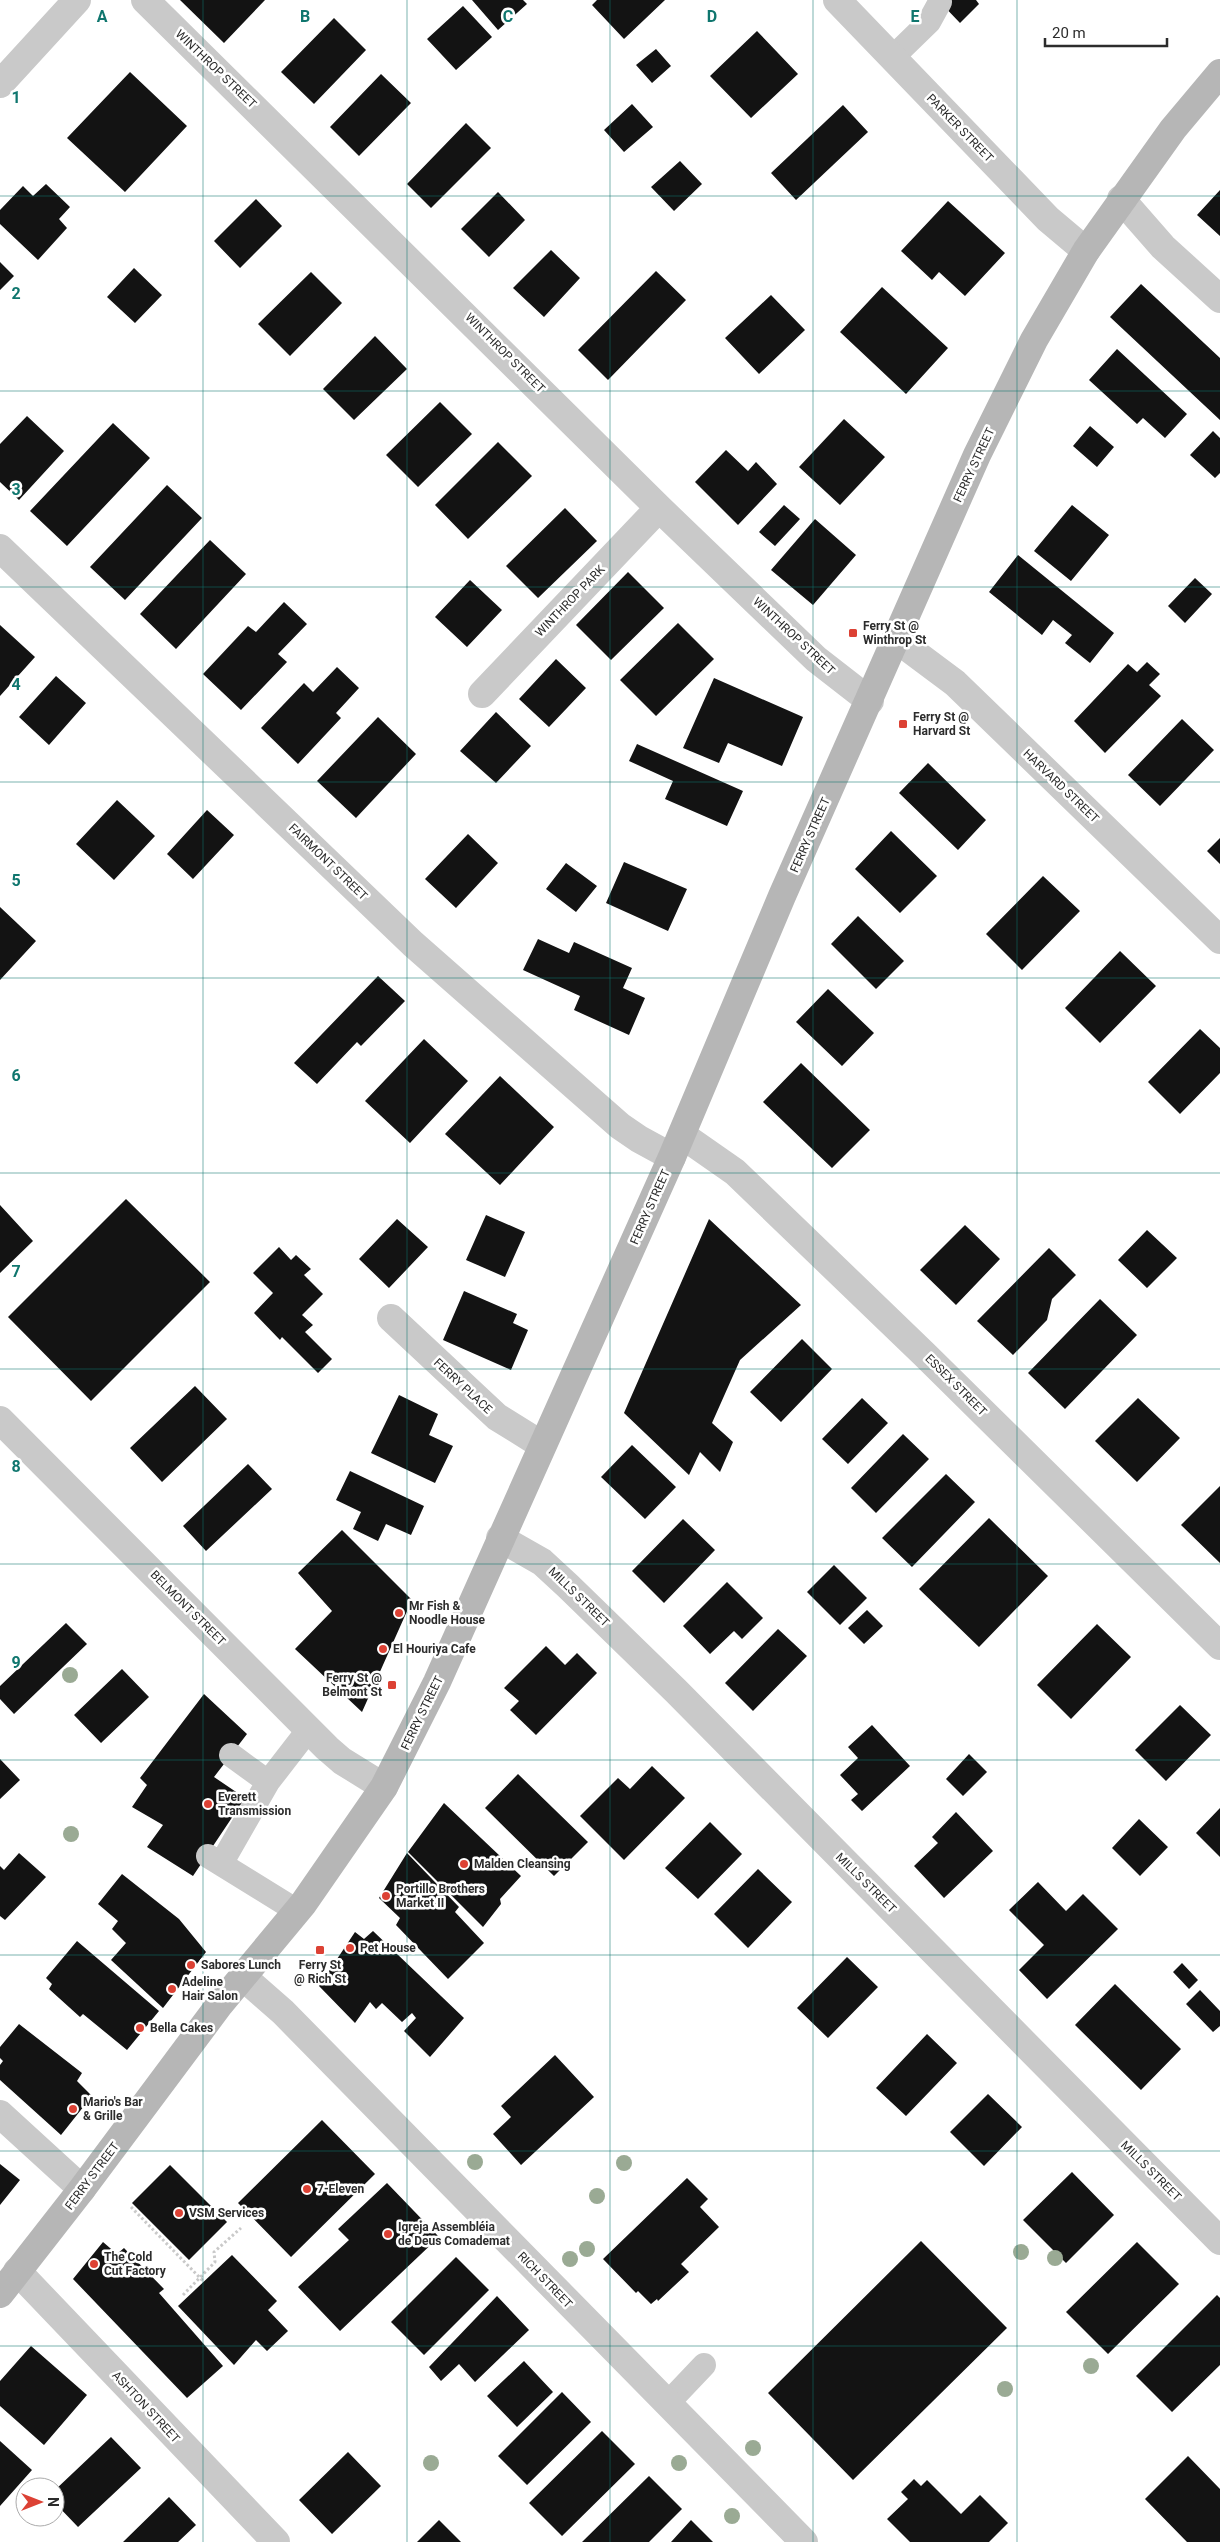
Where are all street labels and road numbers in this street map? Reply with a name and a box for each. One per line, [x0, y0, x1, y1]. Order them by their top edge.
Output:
street label: WINTHROP STREET [173, 27, 259, 111]
street label: PARKER STREET [924, 91, 996, 165]
street label: WINTHROP STREET [462, 310, 548, 396]
street label: FERRY STREET [951, 425, 997, 505]
street label: WINTHROP PARK [532, 562, 608, 640]
street label: WINTHROP STREET [750, 594, 838, 678]
street label: HARVARD STREET [1020, 746, 1102, 826]
street label: FERRY STREET [787, 795, 833, 875]
street label: FAIRMONT STREET [286, 821, 370, 903]
street label: FERRY STREET [627, 1167, 673, 1247]
street label: ESSEX STREET [922, 1351, 990, 1419]
street label: FERRY PLACE [431, 1355, 495, 1417]
street label: MILLS STREET [546, 1564, 612, 1630]
street label: BELMONT STREET [148, 1568, 228, 1648]
street label: FERRY STREET [398, 1674, 446, 1752]
street label: MILLS STREET [833, 1850, 899, 1916]
street label: MILLS STREET [1118, 2138, 1184, 2204]
street label: FERRY STREET [62, 2140, 122, 2212]
street label: RICH STREET [515, 2249, 575, 2311]
street label: ASHTON STREET [109, 2368, 183, 2446]

